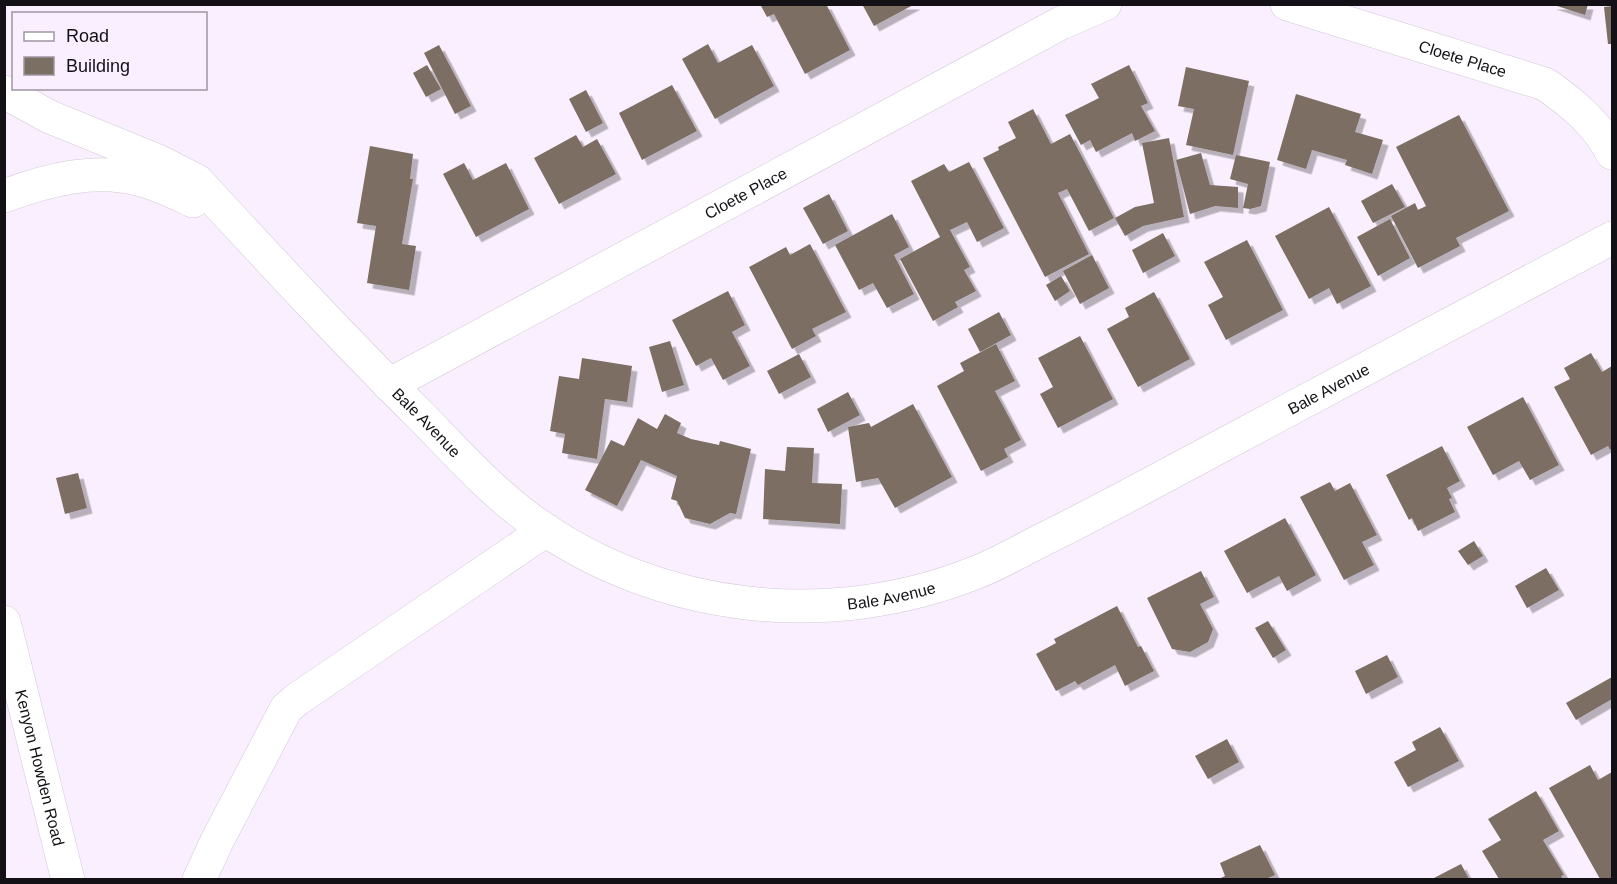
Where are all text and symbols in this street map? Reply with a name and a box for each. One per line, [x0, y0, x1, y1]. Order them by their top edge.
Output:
legend [12, 12, 207, 90]
text: Road [66, 26, 109, 46]
street label: Cloete Place [1417, 37, 1509, 81]
text: Building [66, 56, 130, 76]
street label: Cloete Place [702, 164, 790, 222]
street label: Bale Avenue [1285, 360, 1372, 418]
street label: Bale Avenue [389, 385, 464, 461]
street label: Bale Avenue [846, 579, 937, 613]
street label: Kenyon Howden Road [12, 688, 67, 848]

